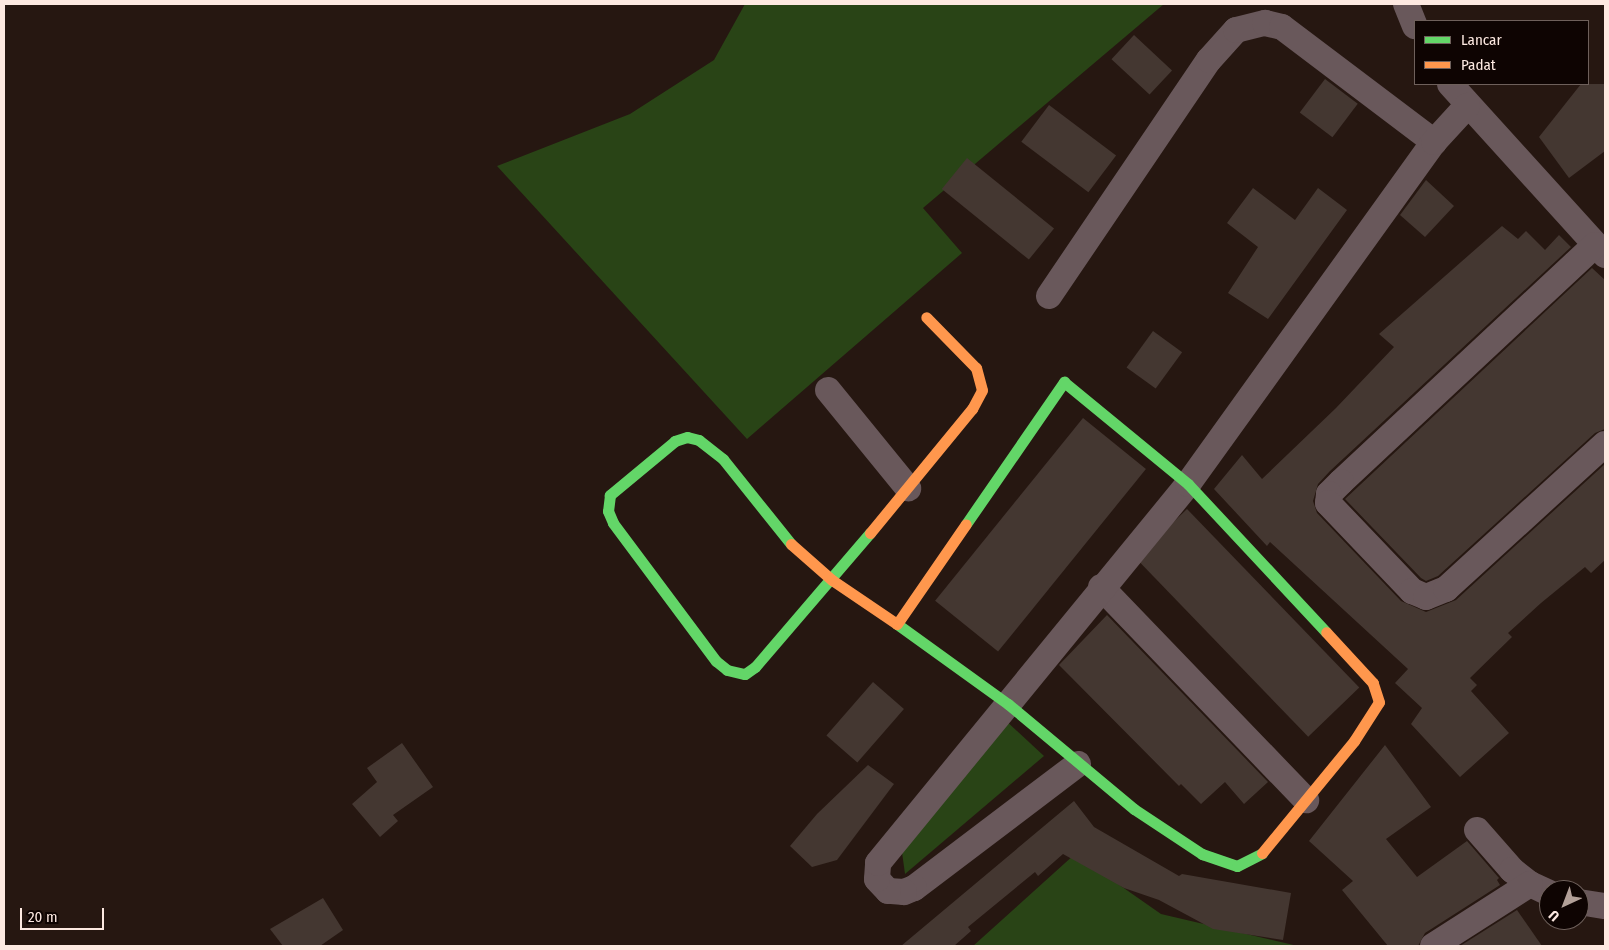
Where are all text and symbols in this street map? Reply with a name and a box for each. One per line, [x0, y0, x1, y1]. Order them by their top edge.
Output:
legend [1414, 20, 1589, 85]
text: Lancar [1461, 31, 1502, 49]
text: Padat [1461, 56, 1496, 74]
north arrow [1539, 880, 1589, 930]
scale bar [22, 898, 106, 930]
text: U [1545, 907, 1563, 925]
text: 20 m [28, 908, 58, 926]

